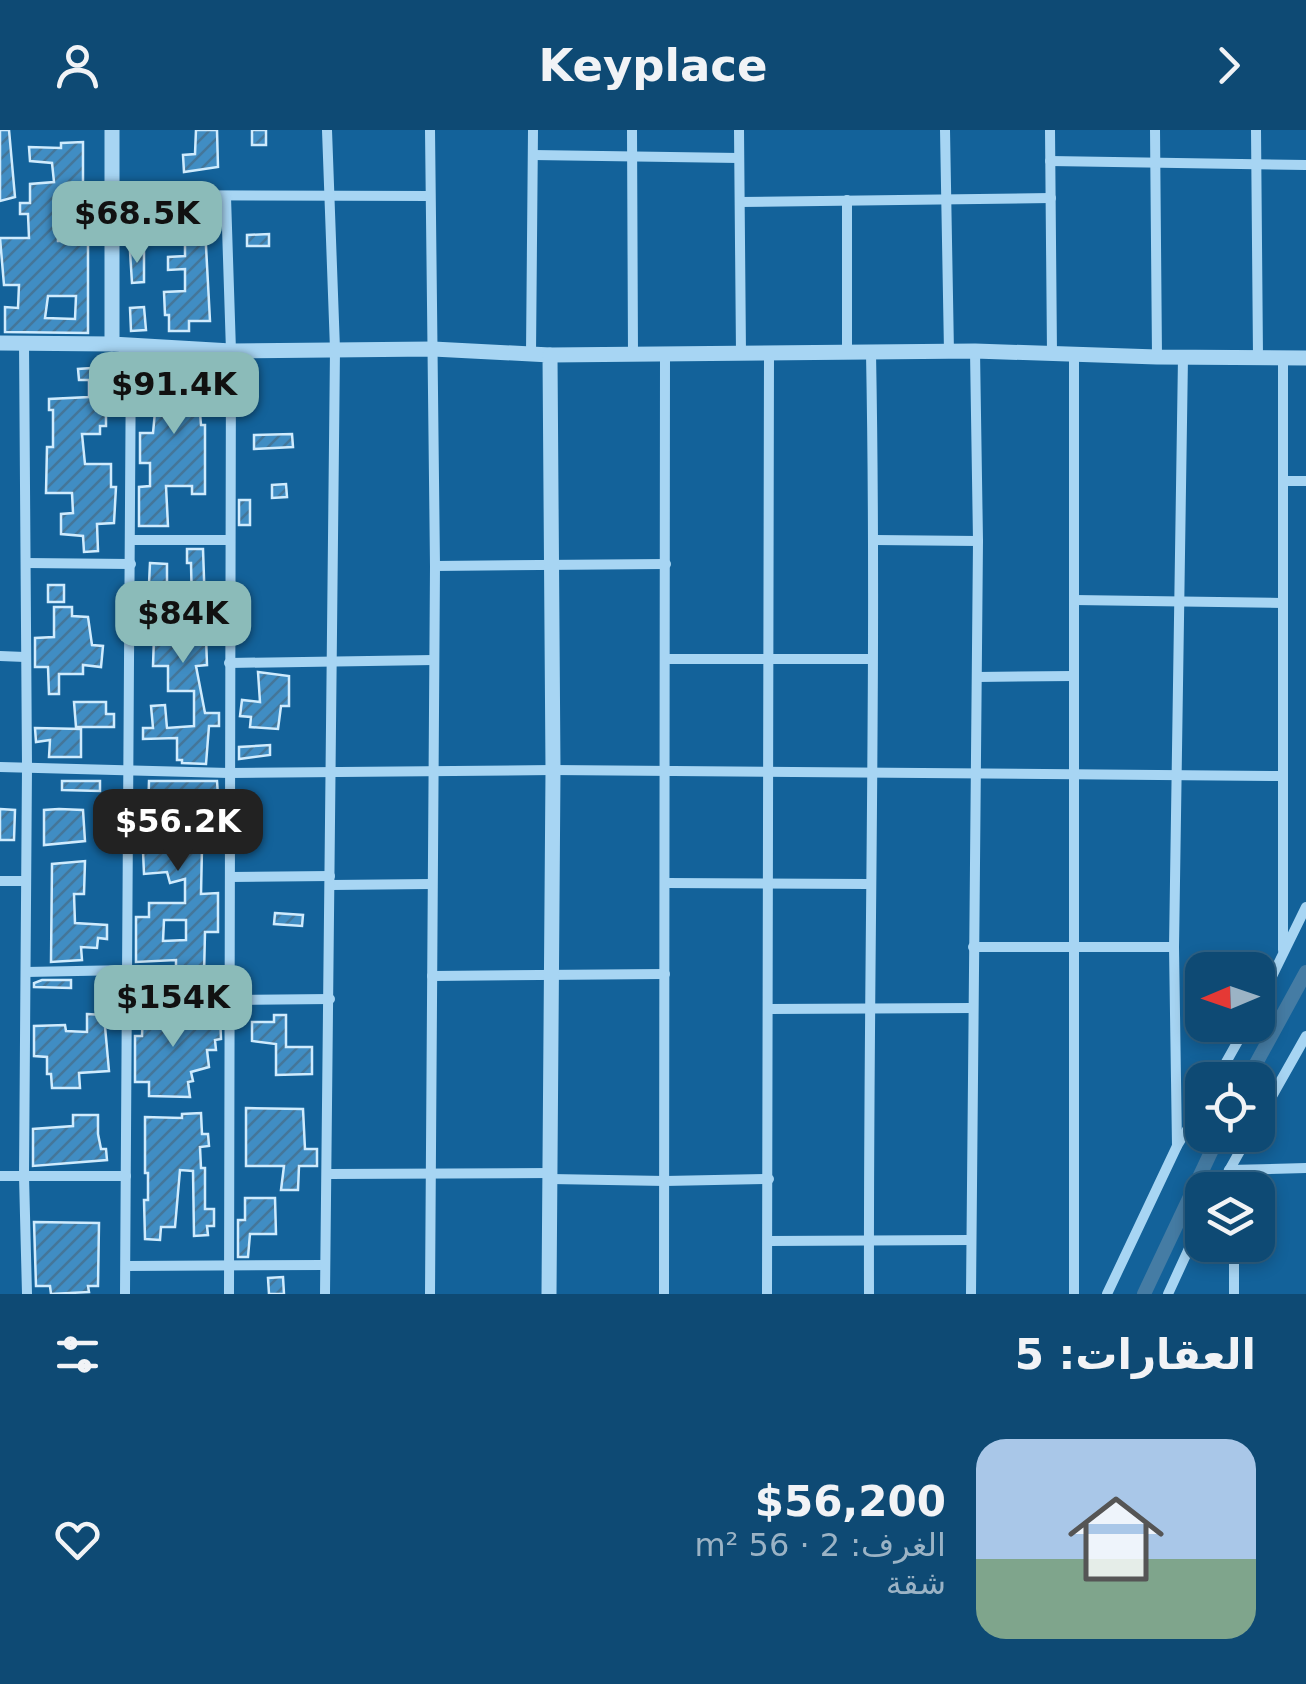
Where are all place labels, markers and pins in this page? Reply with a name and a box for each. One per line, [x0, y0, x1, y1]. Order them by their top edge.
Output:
pin: $68.5K [56, 181, 218, 266]
pin: $91.4K [93, 352, 255, 437]
pin: $84K [124, 581, 242, 666]
pin: $56.2K [97, 789, 259, 874]
pin: $154K [103, 965, 243, 1050]

